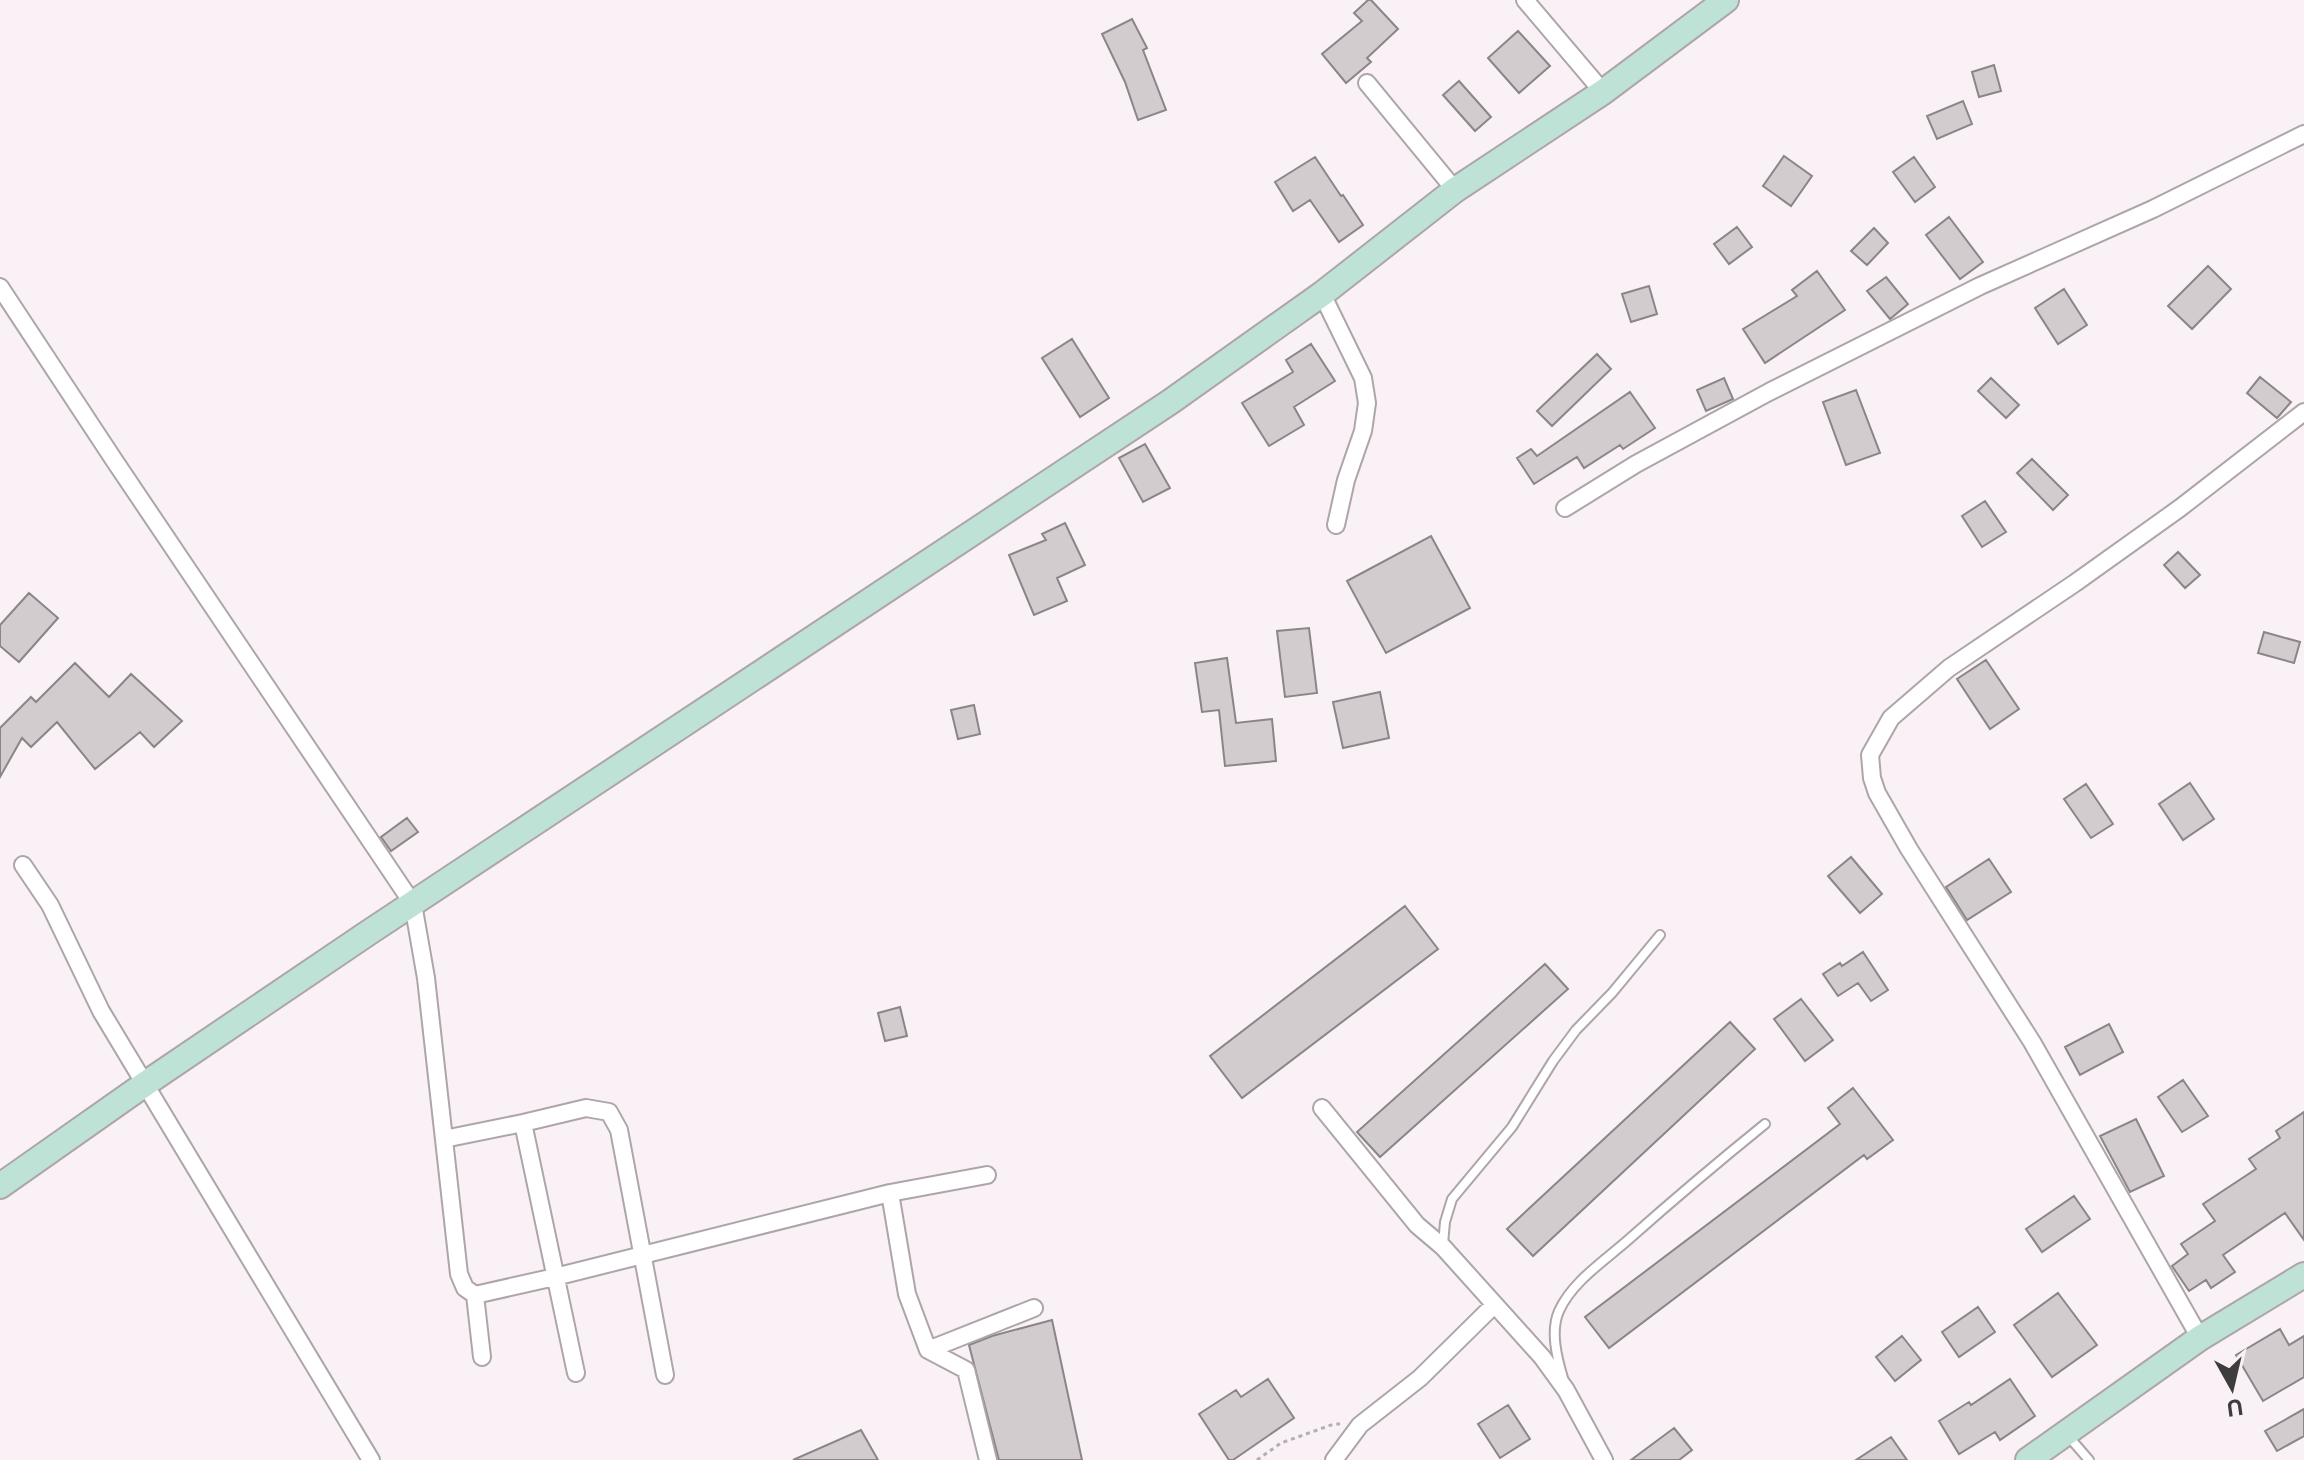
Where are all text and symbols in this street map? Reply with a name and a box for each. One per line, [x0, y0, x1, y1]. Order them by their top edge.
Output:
north arrow [2192, 1348, 2272, 1428]
text: U [2225, 1394, 2245, 1422]

